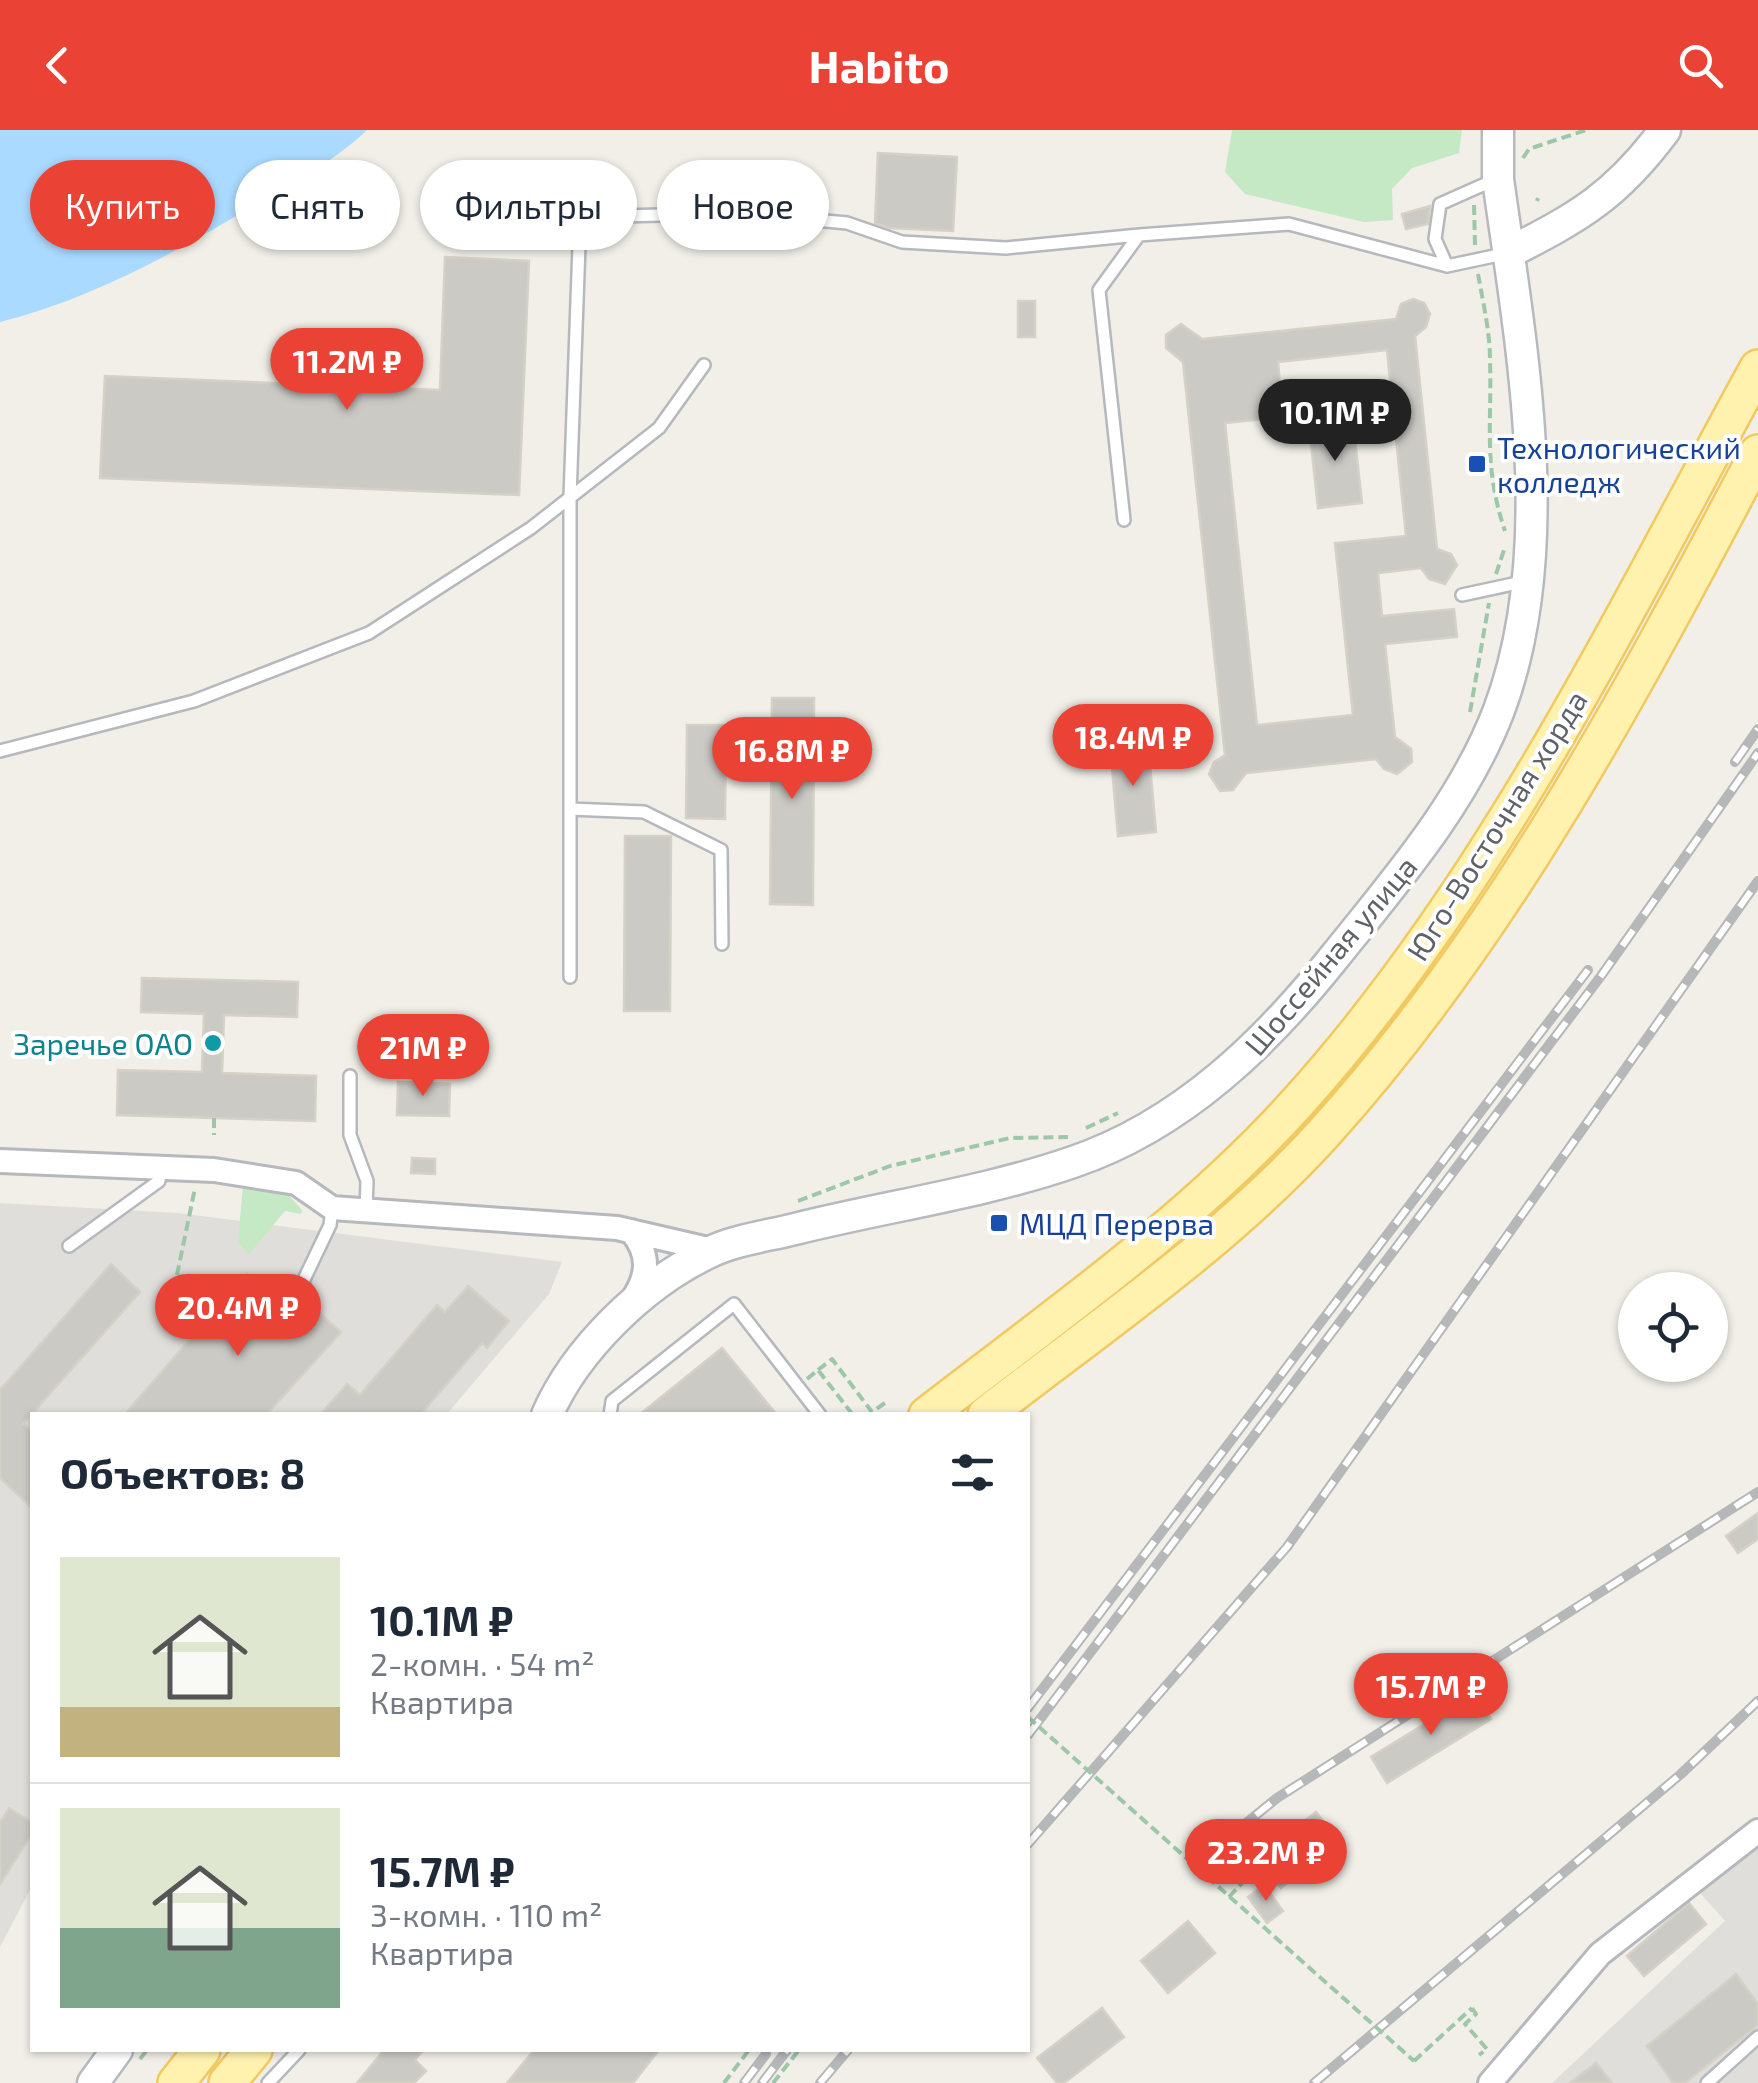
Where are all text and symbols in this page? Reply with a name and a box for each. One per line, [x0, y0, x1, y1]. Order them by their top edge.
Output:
icon: back [30, 38, 85, 93]
text: Habito [809, 38, 949, 92]
icon: search [1673, 38, 1728, 93]
chip: Купить [30, 160, 215, 250]
chip: Снять [235, 160, 400, 250]
chip: Фильтры [420, 160, 637, 250]
chip: Новое [657, 160, 829, 250]
pin: 11.2M ₽ [255, 328, 439, 413]
text: 11.2M ₽ [292, 341, 402, 379]
pin: 10.1M ₽ [1243, 379, 1427, 464]
text: 10.1M ₽ [1280, 392, 1390, 430]
place label: Технологический колледж [1497, 429, 1741, 499]
marker: Технологический колледж [1466, 453, 1488, 475]
street label: Юго-Восточная хорда [1398, 683, 1594, 967]
pin: 18.4M ₽ [1041, 704, 1225, 789]
pin: 16.8M ₽ [700, 717, 884, 802]
text: 18.4M ₽ [1075, 717, 1191, 755]
text: 16.8M ₽ [734, 730, 850, 768]
street label: Шоссейная улица [1236, 848, 1424, 1062]
pin: 21M ₽ [353, 1014, 493, 1099]
place label: Заречье ОАО [13, 1025, 193, 1061]
text: 21M ₽ [379, 1027, 467, 1065]
marker: Заречье ОАО [202, 1032, 224, 1054]
place label: МЦД Перерва [1019, 1205, 1214, 1241]
marker: МЦД Перерва [988, 1212, 1010, 1234]
map controls [1618, 1272, 1728, 1382]
button: locate [1618, 1272, 1728, 1382]
pin: 20.4M ₽ [146, 1274, 330, 1359]
text: 20.4M ₽ [177, 1287, 299, 1325]
icon: filters [945, 1445, 1000, 1500]
text: Объектов: 8 [60, 1447, 305, 1497]
text: 10.1M ₽ [370, 1594, 514, 1644]
icon: home [140, 1597, 260, 1717]
text: 2-комн. · 54 m² [370, 1644, 595, 1682]
pin: 15.7M ₽ [1339, 1653, 1523, 1738]
text: 15.7M ₽ [1376, 1666, 1486, 1704]
text: Квартира [370, 1682, 514, 1720]
pin: 23.2M ₽ [1174, 1819, 1358, 1904]
text: 23.2M ₽ [1207, 1832, 1325, 1870]
text: 15.7M ₽ [370, 1845, 515, 1895]
icon: home [140, 1848, 260, 1968]
text: 3-комн. · 110 m² [370, 1895, 602, 1933]
text: Квартира [370, 1933, 514, 1971]

